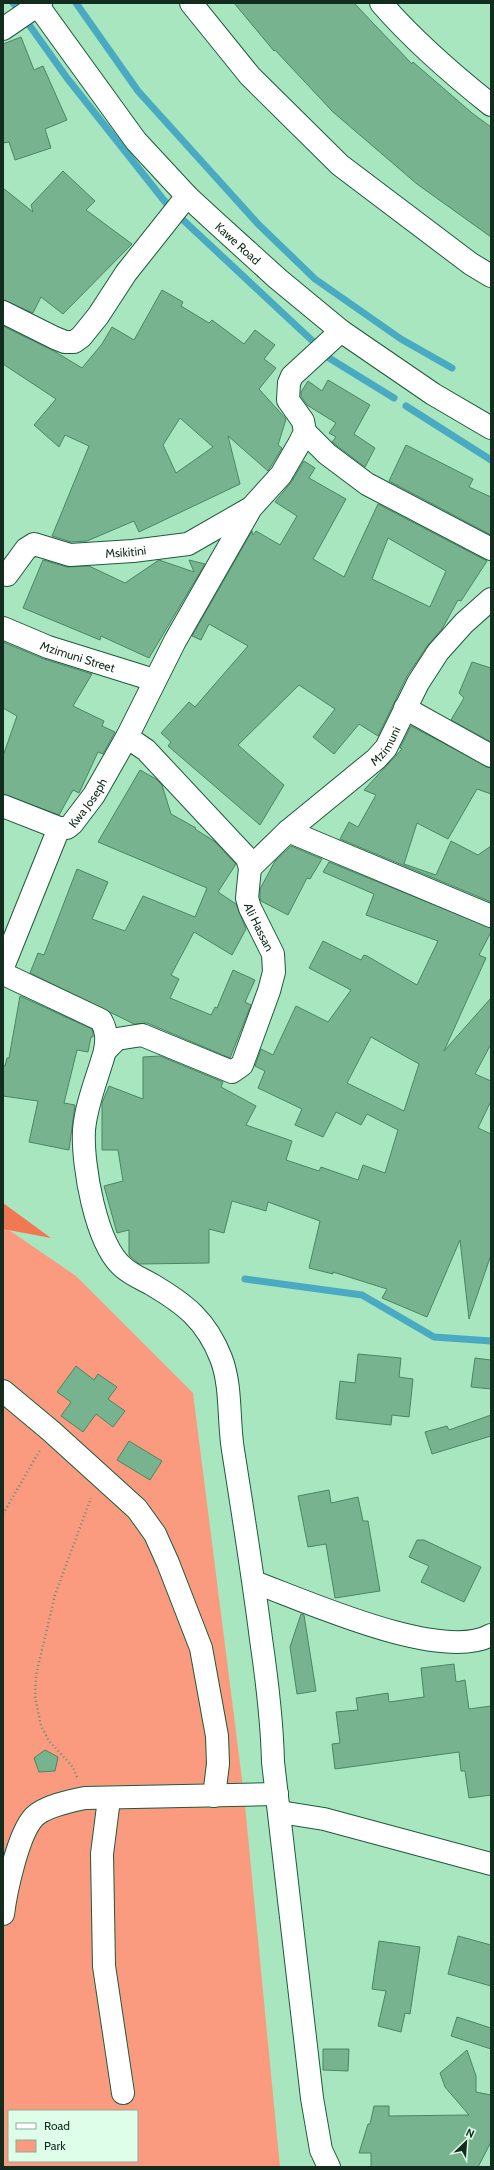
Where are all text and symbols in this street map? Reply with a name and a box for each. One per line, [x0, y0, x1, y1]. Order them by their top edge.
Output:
street label: Kawe Road [213, 219, 264, 267]
street label: Msikitini [105, 542, 147, 560]
street label: Mzimuni Street [38, 637, 117, 675]
street label: Mzimuni [367, 724, 403, 768]
street label: Kwa Joseph [65, 775, 110, 830]
street label: Ali Hassan [241, 901, 278, 954]
legend [8, 2110, 138, 2162]
text: Road [44, 2118, 70, 2133]
north arrow [446, 2122, 486, 2162]
text: N [464, 2125, 477, 2141]
text: Park [44, 2138, 66, 2153]

